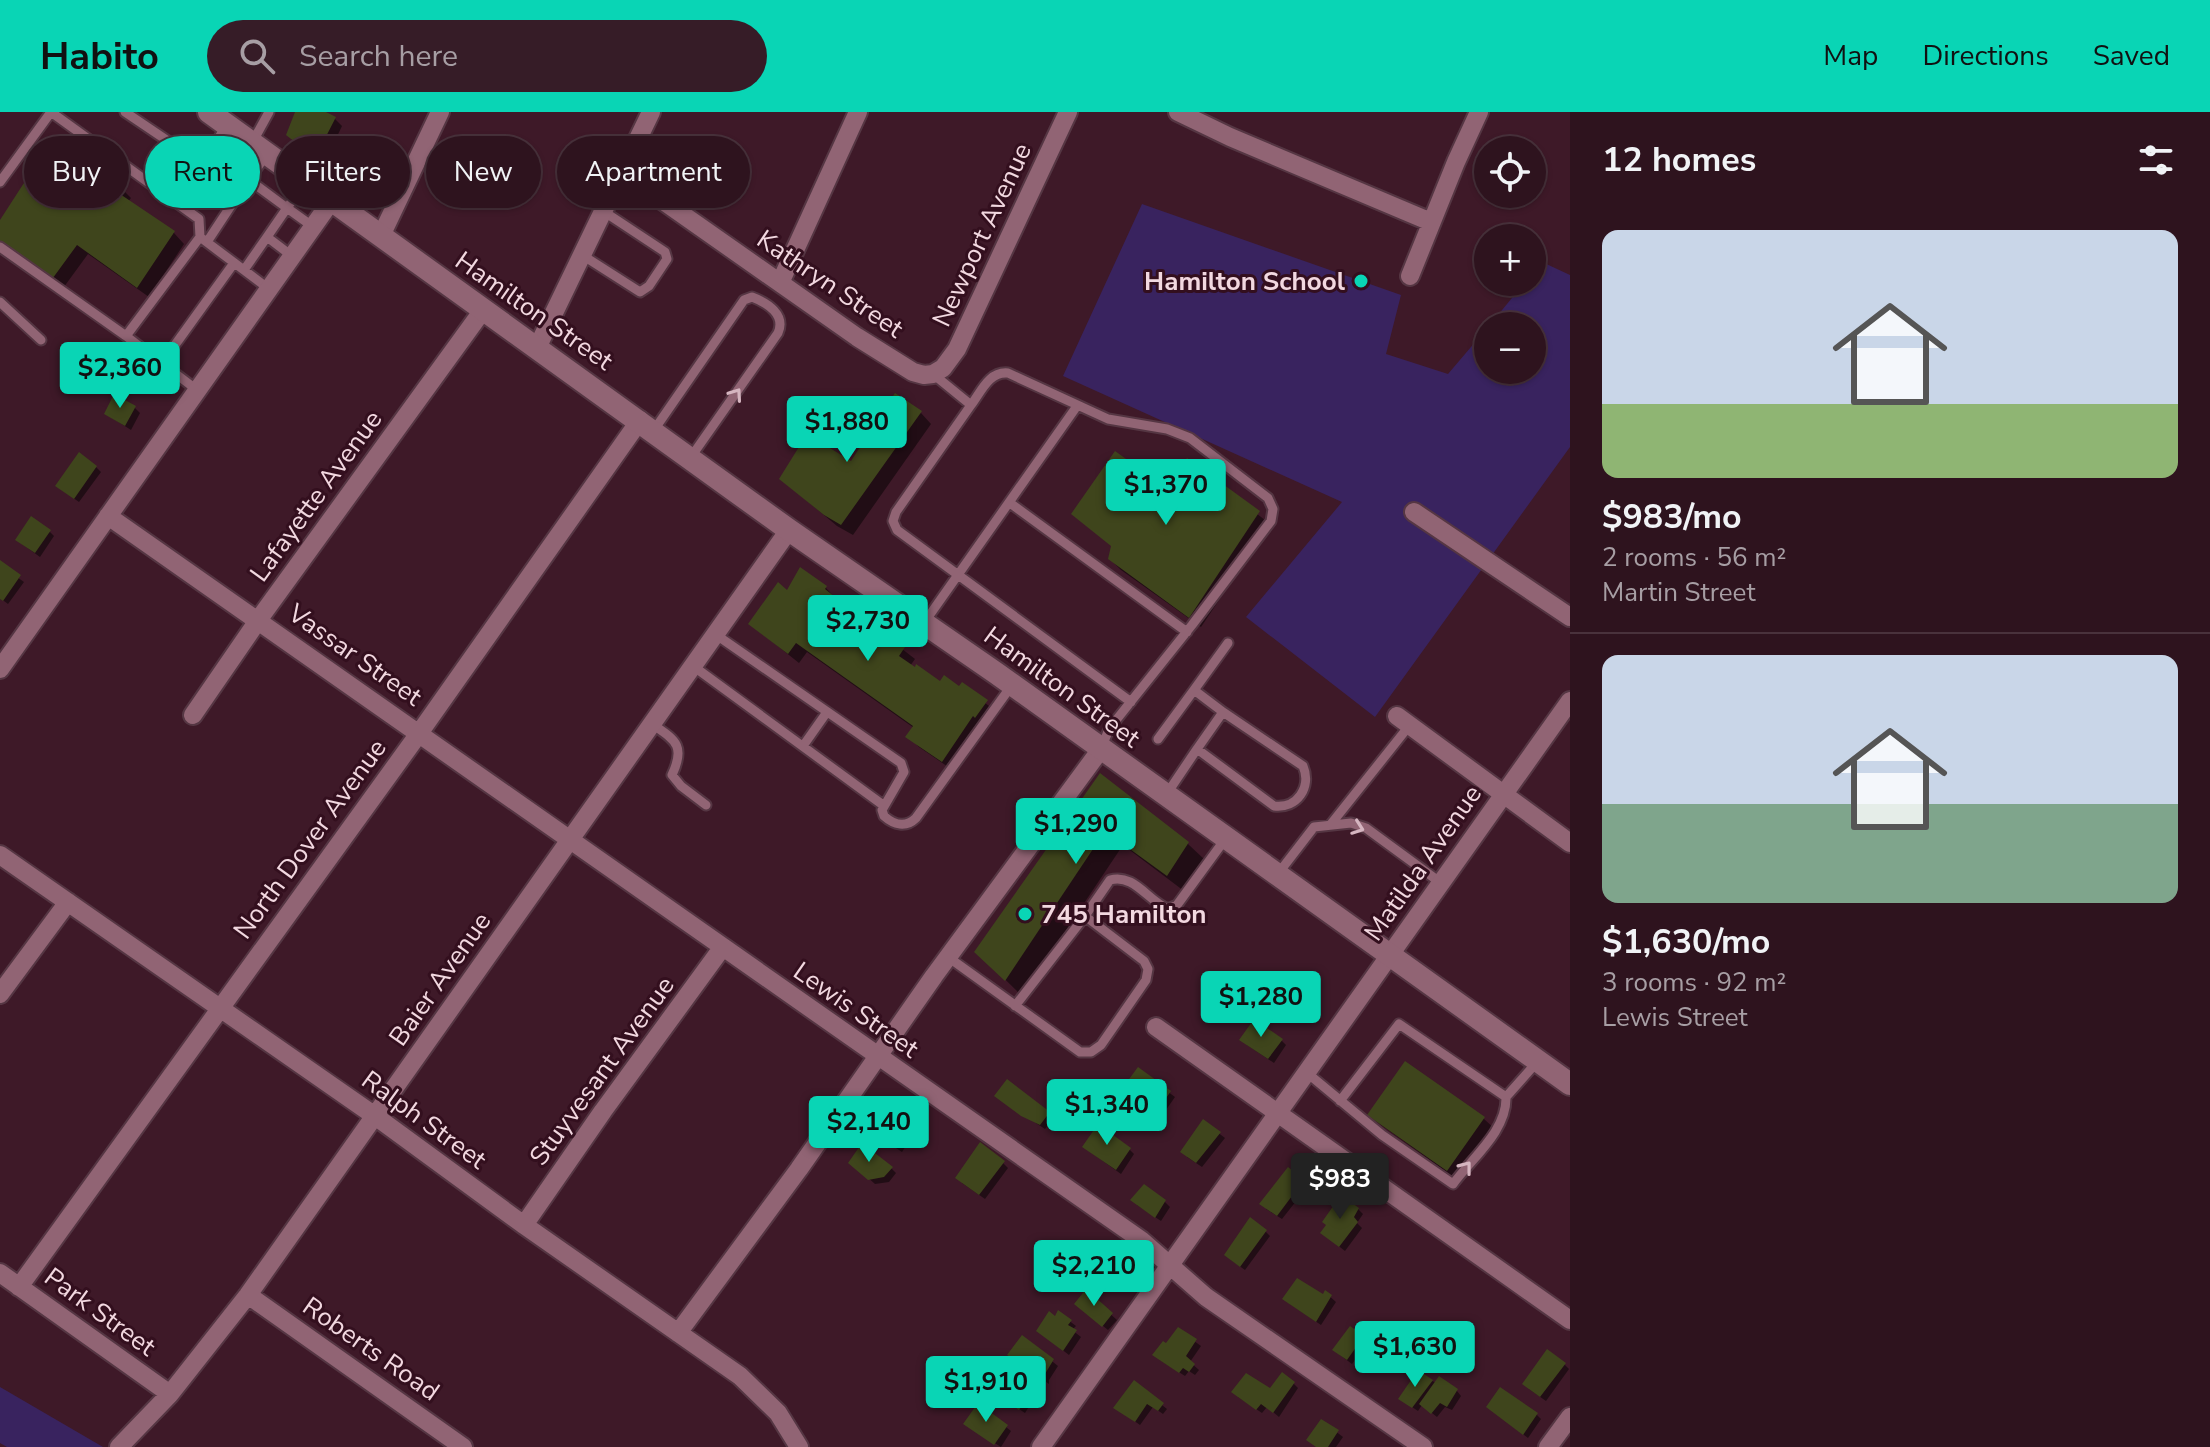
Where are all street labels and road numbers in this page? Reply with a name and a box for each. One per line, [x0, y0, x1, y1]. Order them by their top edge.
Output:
street label: Newport Avenue [924, 138, 1040, 332]
street label: Kathryn Street [750, 222, 911, 346]
street label: Hamilton Street [448, 244, 621, 379]
street label: Lafayette Avenue [242, 403, 390, 589]
street label: Vassar Street [280, 595, 430, 715]
street label: Hamilton Street [977, 618, 1148, 756]
street label: North Dover Avenue [226, 732, 394, 946]
street label: Matilda Avenue [1356, 778, 1490, 948]
street label: Baier Avenue [381, 905, 499, 1053]
street label: Lewis Street [786, 954, 926, 1067]
street label: Stuyvesant Avenue [521, 969, 683, 1173]
street label: Ralph Street [355, 1063, 494, 1178]
street label: Park Street [37, 1260, 163, 1365]
street label: Roberts Road [296, 1289, 446, 1409]

